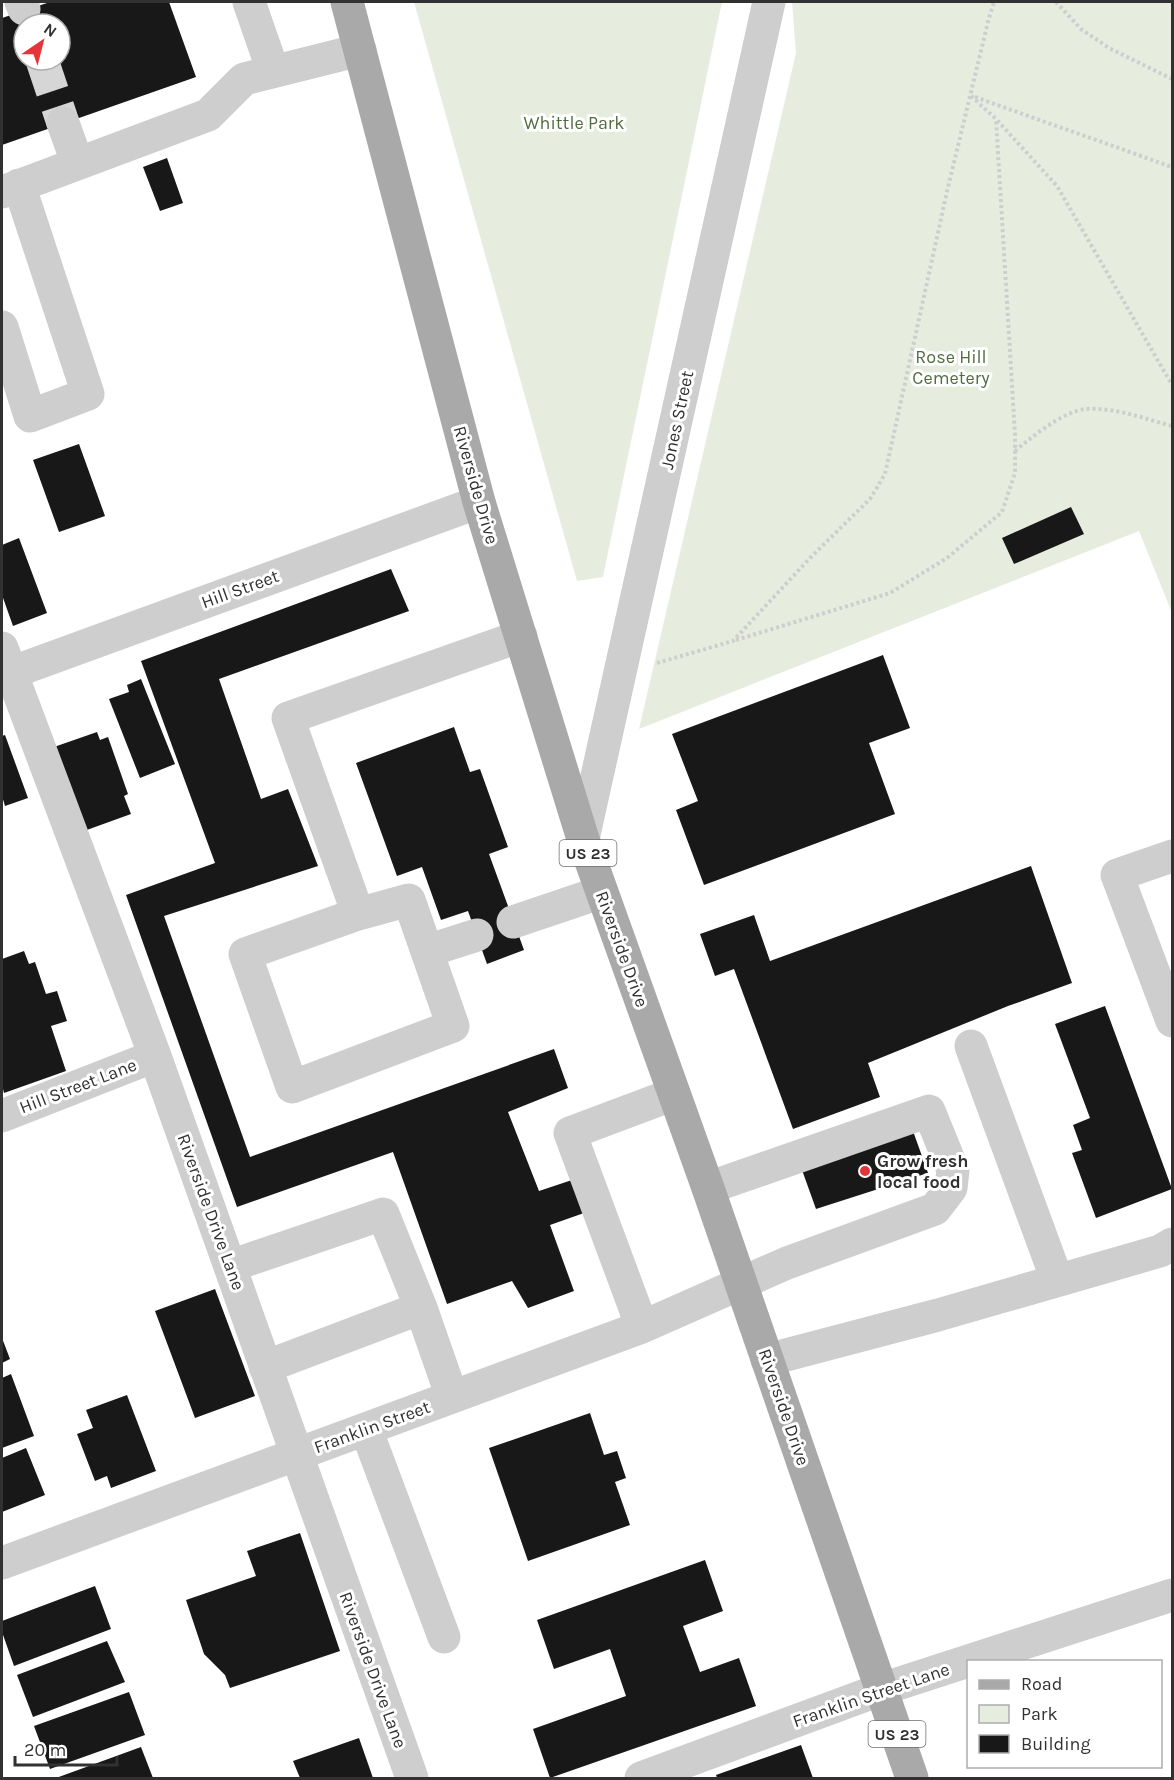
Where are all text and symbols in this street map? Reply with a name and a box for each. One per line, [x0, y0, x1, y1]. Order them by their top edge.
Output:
north arrow [12, 12, 72, 72]
text: N [40, 19, 60, 41]
park label: Whittle Park [524, 112, 624, 134]
park label: Rose Hill Cemetery [912, 346, 990, 389]
street label: Jones Street [656, 368, 698, 471]
street label: Riverside Drive [449, 423, 503, 547]
street label: Hill Street [198, 565, 282, 613]
road number: US 23 [560, 840, 616, 866]
street label: Riverside Drive [591, 888, 653, 1010]
street label: Hill Street Lane [16, 1054, 140, 1118]
street label: Riverside Drive Lane [172, 1131, 250, 1293]
place label: Grow fresh local food [877, 1150, 969, 1193]
marker: Grow fresh local food [858, 1164, 872, 1178]
street label: Riverside Drive [754, 1346, 814, 1468]
street label: Franklin Street [311, 1396, 433, 1458]
street label: Riverside Drive Lane [334, 1589, 412, 1751]
street label: Franklin Street Lane [790, 1658, 952, 1732]
legend [967, 1660, 1162, 1768]
text: Road [1021, 1673, 1062, 1695]
text: Park [1021, 1703, 1058, 1725]
road number: US 23 [868, 1721, 926, 1747]
scale bar [15, 1729, 117, 1767]
text: Building [1021, 1733, 1091, 1755]
text: 20 m [24, 1739, 66, 1761]

